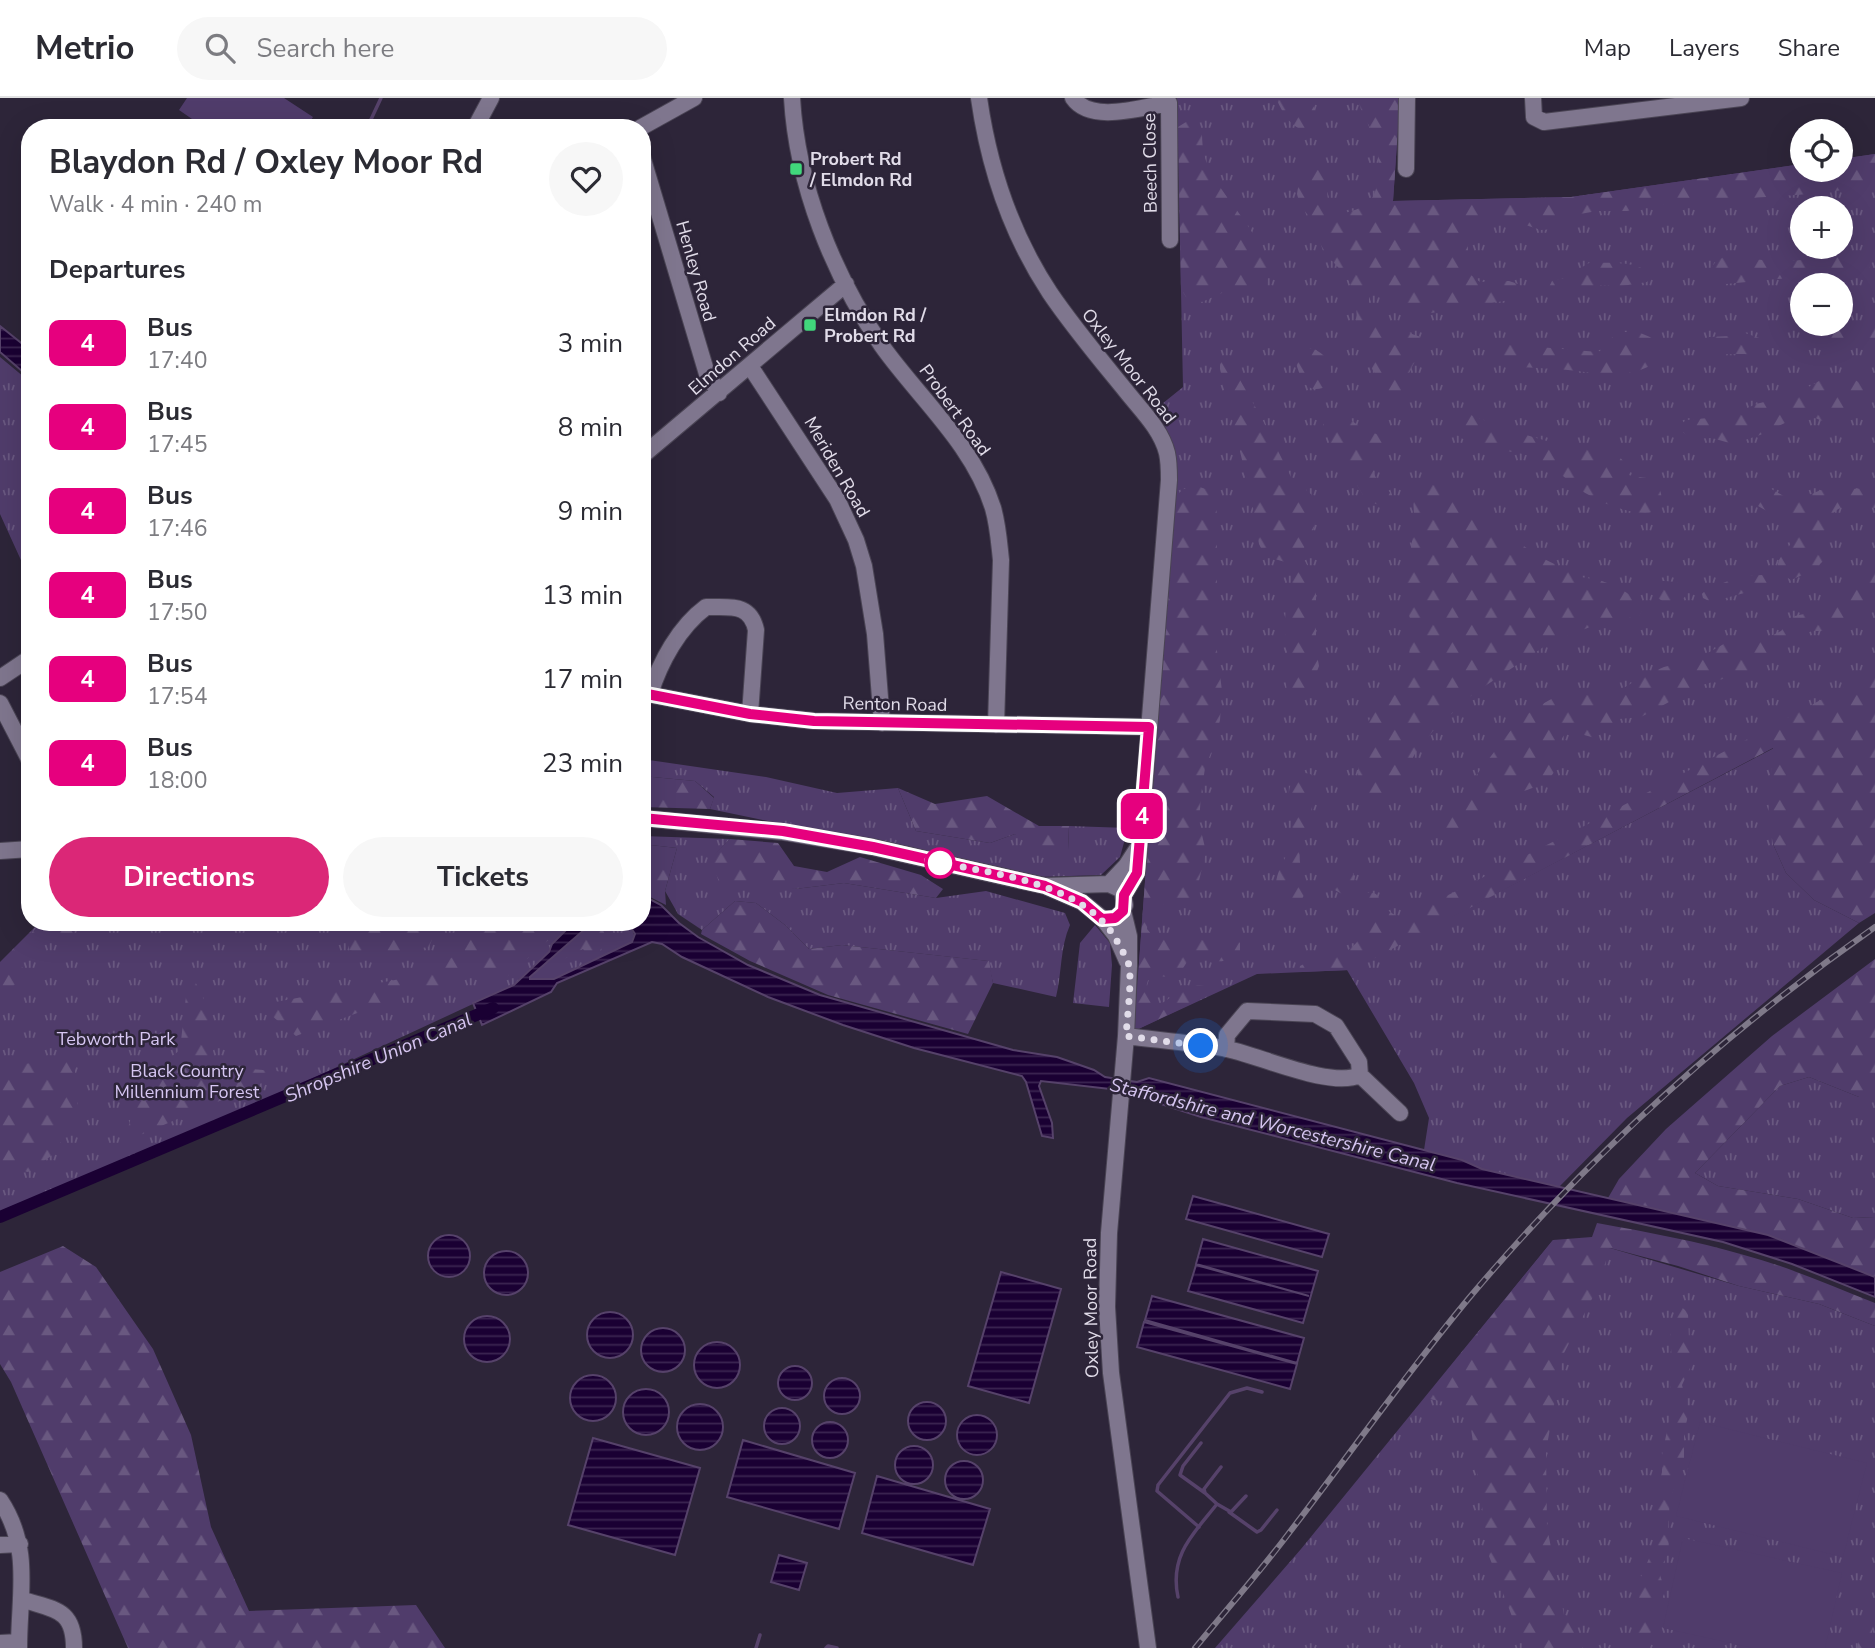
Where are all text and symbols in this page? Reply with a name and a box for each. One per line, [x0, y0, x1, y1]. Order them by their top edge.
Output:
search box [177, 17, 667, 80]
text: Metrio [35, 26, 135, 71]
icon: search [201, 29, 239, 67]
text: Search here [257, 31, 394, 66]
text: Map [1584, 32, 1631, 64]
text: Layers [1669, 32, 1740, 64]
text: Share [1778, 32, 1840, 64]
street label: Beech Close [1137, 113, 1163, 213]
map controls [1790, 119, 1853, 336]
button: locate [1790, 119, 1853, 182]
text: Blaydon Rd / Oxley Moor Rd [49, 140, 483, 185]
button: heart [549, 142, 623, 216]
place label: Probert Rd / Elmdon Rd [809, 147, 912, 192]
marker: Probert Rd / Elmdon Rd [788, 161, 804, 177]
text: Walk · 4 min · 240 m [49, 189, 262, 220]
button: + [1790, 196, 1853, 259]
street label: Henley Road [670, 218, 722, 324]
text: Departures [49, 252, 185, 287]
button: − [1790, 273, 1853, 336]
place label: Elmdon Rd / Probert Rd [824, 303, 927, 348]
street label: Oxley Moor Road [1076, 303, 1182, 429]
text: Bus [147, 310, 193, 345]
street label: Elmdon Road [683, 311, 781, 401]
marker: Elmdon Rd / Probert Rd [802, 317, 818, 333]
text: 3 min [558, 326, 623, 361]
text: 4 [80, 327, 95, 359]
text: 17:40 [147, 345, 207, 376]
street label: Probert Road [914, 360, 996, 460]
text: Bus [147, 394, 193, 429]
text: 8 min [558, 410, 623, 445]
text: 4 [80, 411, 95, 443]
street label: Meriden Road [799, 412, 875, 522]
text: 17:45 [147, 429, 207, 460]
text: Bus [147, 478, 193, 513]
text: 9 min [558, 494, 623, 529]
text: 4 [80, 495, 95, 527]
text: 17:46 [147, 513, 207, 544]
text: Bus [147, 562, 193, 597]
text: 13 min [542, 578, 623, 613]
text: 4 [80, 579, 95, 611]
text: 17:50 [147, 597, 207, 628]
text: Bus [147, 646, 193, 681]
text: 17 min [542, 662, 623, 697]
text: 4 [80, 663, 95, 695]
text: 17:54 [147, 681, 207, 712]
street label: Renton Road [843, 691, 947, 717]
text: Bus [147, 730, 193, 765]
text: 23 min [542, 746, 623, 781]
text: 4 [80, 747, 95, 779]
text: 18:00 [147, 765, 207, 796]
line badge: 4 [1119, 793, 1165, 839]
text: 4 [1135, 800, 1149, 832]
button: Directions [49, 837, 329, 917]
button: Tickets [343, 837, 623, 917]
unlabelled marker [925, 848, 955, 878]
water label: Shropshire Union Canal [281, 1007, 476, 1109]
park label: Tebworth Park [57, 1027, 176, 1051]
your location [1183, 1028, 1218, 1063]
park label: Black Country Millennium Forest [115, 1059, 260, 1104]
water label: Staffordshire and Worcestershire Canal [1107, 1072, 1438, 1178]
street label: Oxley Moor Road [1078, 1238, 1104, 1378]

